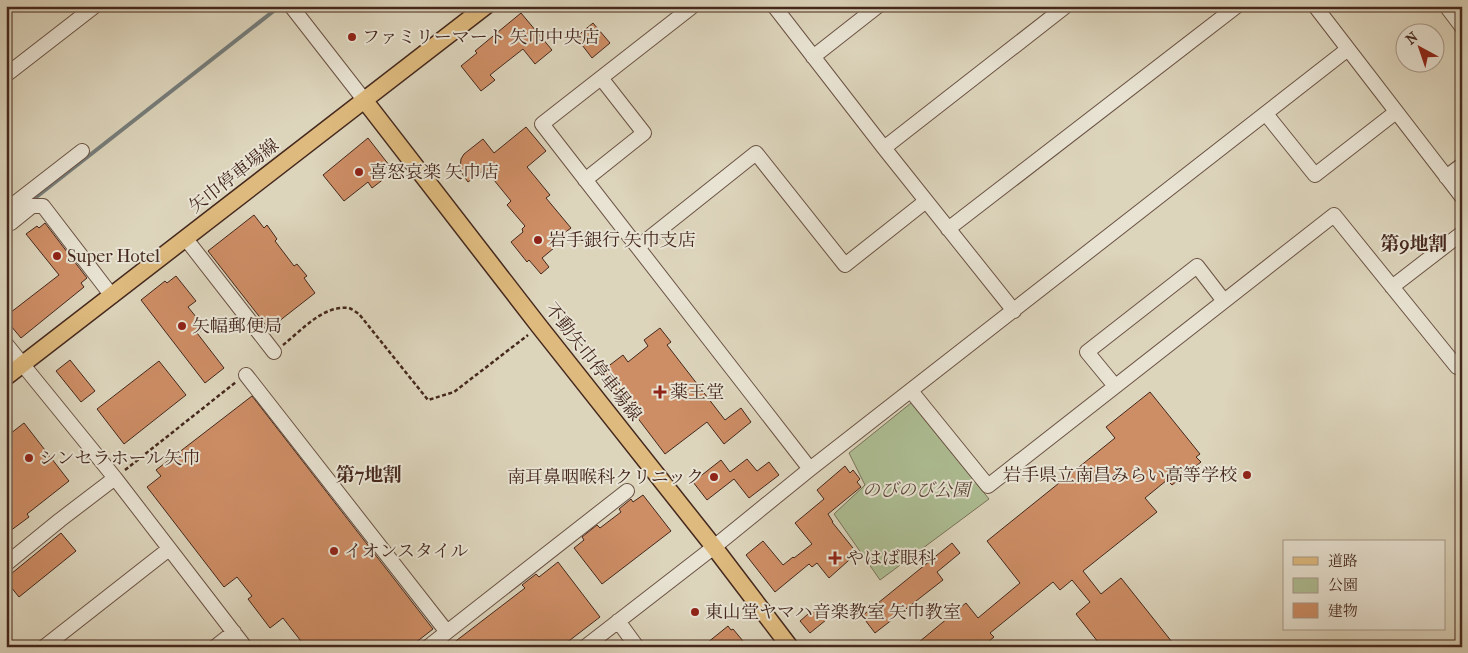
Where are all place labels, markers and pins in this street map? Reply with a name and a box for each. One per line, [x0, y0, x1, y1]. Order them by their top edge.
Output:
place label: ファミリーマート 矢巾中央店 [362, 27, 600, 48]
marker: ファミリーマート 矢巾中央店 [346, 31, 358, 43]
place label: 喜怒哀楽 矢巾店 [369, 162, 499, 183]
marker: 喜怒哀楽 矢巾店 [353, 166, 365, 178]
place label: 岩手銀行 矢巾支店 [548, 230, 696, 251]
marker: 岩手銀行 矢巾支店 [532, 234, 544, 246]
place label: Super Hotel [67, 246, 160, 267]
marker: Super Hotel [51, 250, 63, 262]
place label: 矢幅郵便局 [192, 316, 282, 337]
marker: 矢幅郵便局 [176, 320, 188, 332]
place label: 薬王堂 [670, 382, 724, 403]
marker: 薬王堂 [654, 386, 666, 398]
place label: シンセラホール矢巾 [39, 448, 200, 469]
marker: シンセラホール矢巾 [23, 452, 35, 464]
place label: 岩手県立南昌みらい高等学校 [1003, 465, 1237, 486]
place label: 南耳鼻咽喉科クリニック [507, 467, 704, 488]
marker: 岩手県立南昌みらい高等学校 [1241, 469, 1253, 481]
marker: 南耳鼻咽喉科クリニック [708, 471, 720, 483]
place label: イオンスタイル [344, 541, 469, 562]
marker: イオンスタイル [328, 545, 340, 557]
place label: やはば眼科 [846, 548, 936, 569]
marker: やはば眼科 [828, 551, 842, 565]
place label: 東山堂ヤマハ音楽教室 矢巾教室 [705, 602, 961, 623]
marker: 東山堂ヤマハ音楽教室 矢巾教室 [689, 606, 701, 618]

